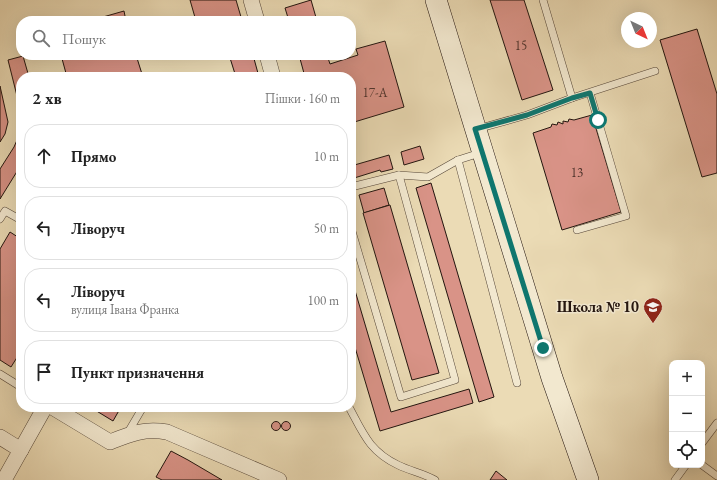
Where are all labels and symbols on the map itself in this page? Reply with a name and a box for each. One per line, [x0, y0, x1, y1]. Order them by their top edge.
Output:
north arrow [621, 12, 657, 48]
house number: 15 [515, 37, 527, 54]
house number: 17-А [362, 84, 389, 101]
route start [589, 111, 607, 129]
house number: 13 [571, 164, 583, 181]
school or university icon: Школа № 10 [642, 296, 664, 324]
place label: Школа № 10 [557, 297, 639, 316]
route end [534, 339, 552, 357]

